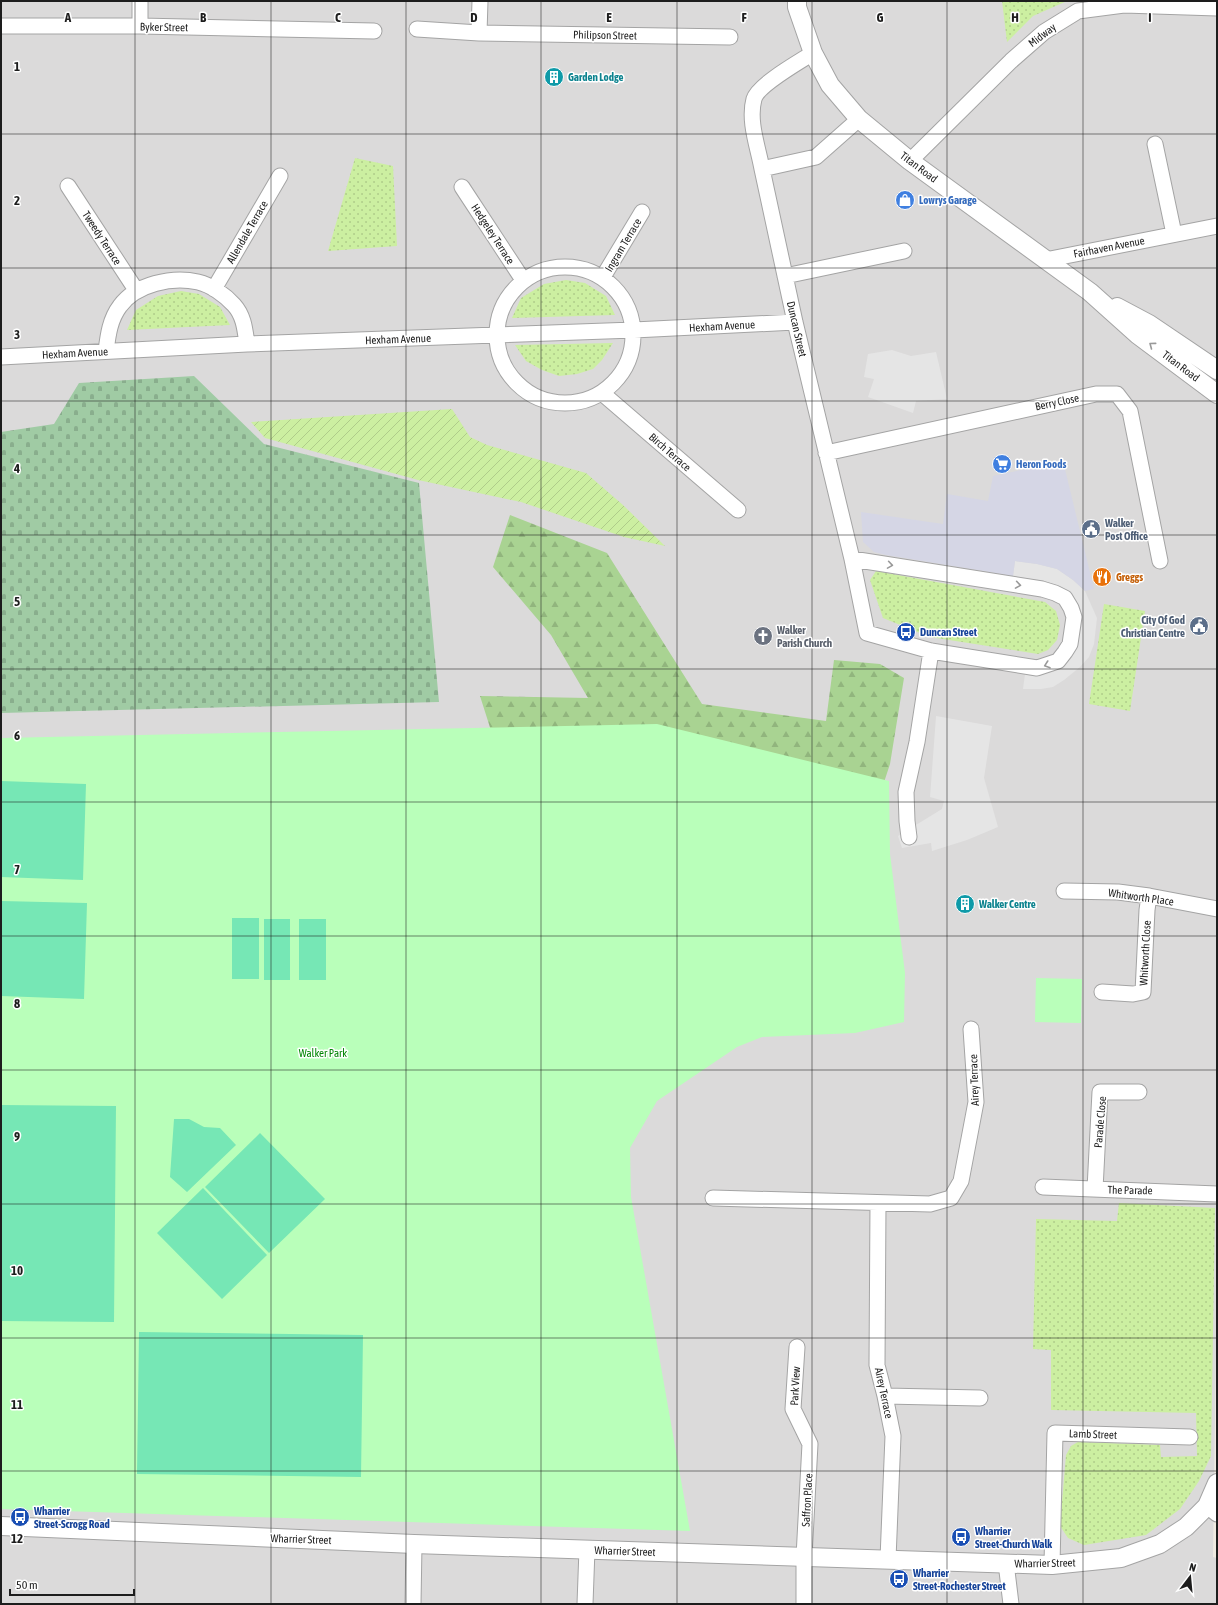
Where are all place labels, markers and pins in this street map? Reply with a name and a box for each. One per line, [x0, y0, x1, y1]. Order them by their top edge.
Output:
building icon: Garden Lodge [543, 66, 565, 88]
place label: Garden Lodge [568, 71, 623, 83]
shop icon: Lowrys Garage [894, 189, 916, 211]
place label: Lowrys Garage [919, 194, 977, 206]
supermarket icon: Heron Foods [991, 453, 1013, 475]
place label: Heron Foods [1016, 458, 1066, 470]
place label: Walker Post Office [1104, 517, 1148, 542]
public building icon: Walker Post Office [1080, 518, 1102, 540]
restaurant icon: Greggs [1091, 566, 1113, 588]
place label: Greggs [1116, 571, 1143, 583]
place label: City Of God Christian Centre [1121, 614, 1185, 639]
public building icon: City Of God Christian Centre [1188, 615, 1210, 637]
bus stop icon: Duncan Street [895, 621, 917, 643]
place label: Walker Parish Church [776, 624, 832, 649]
church icon: Walker Parish Church [752, 625, 774, 647]
place label: Duncan Street [920, 626, 978, 638]
building icon: Walker Centre [954, 893, 976, 915]
place label: Walker Centre [978, 898, 1036, 910]
place label: Wharrier Street-Scrogg Road [33, 1505, 110, 1530]
bus stop icon: Wharrier Street-Scrogg Road [9, 1506, 31, 1528]
place label: Wharrier Street-Church Walk [974, 1525, 1052, 1550]
bus stop icon: Wharrier Street-Church Walk [950, 1526, 972, 1548]
place label: Wharrier Street-Rochester Street [912, 1567, 1007, 1592]
bus stop icon: Wharrier Street-Rochester Street [888, 1568, 910, 1590]

